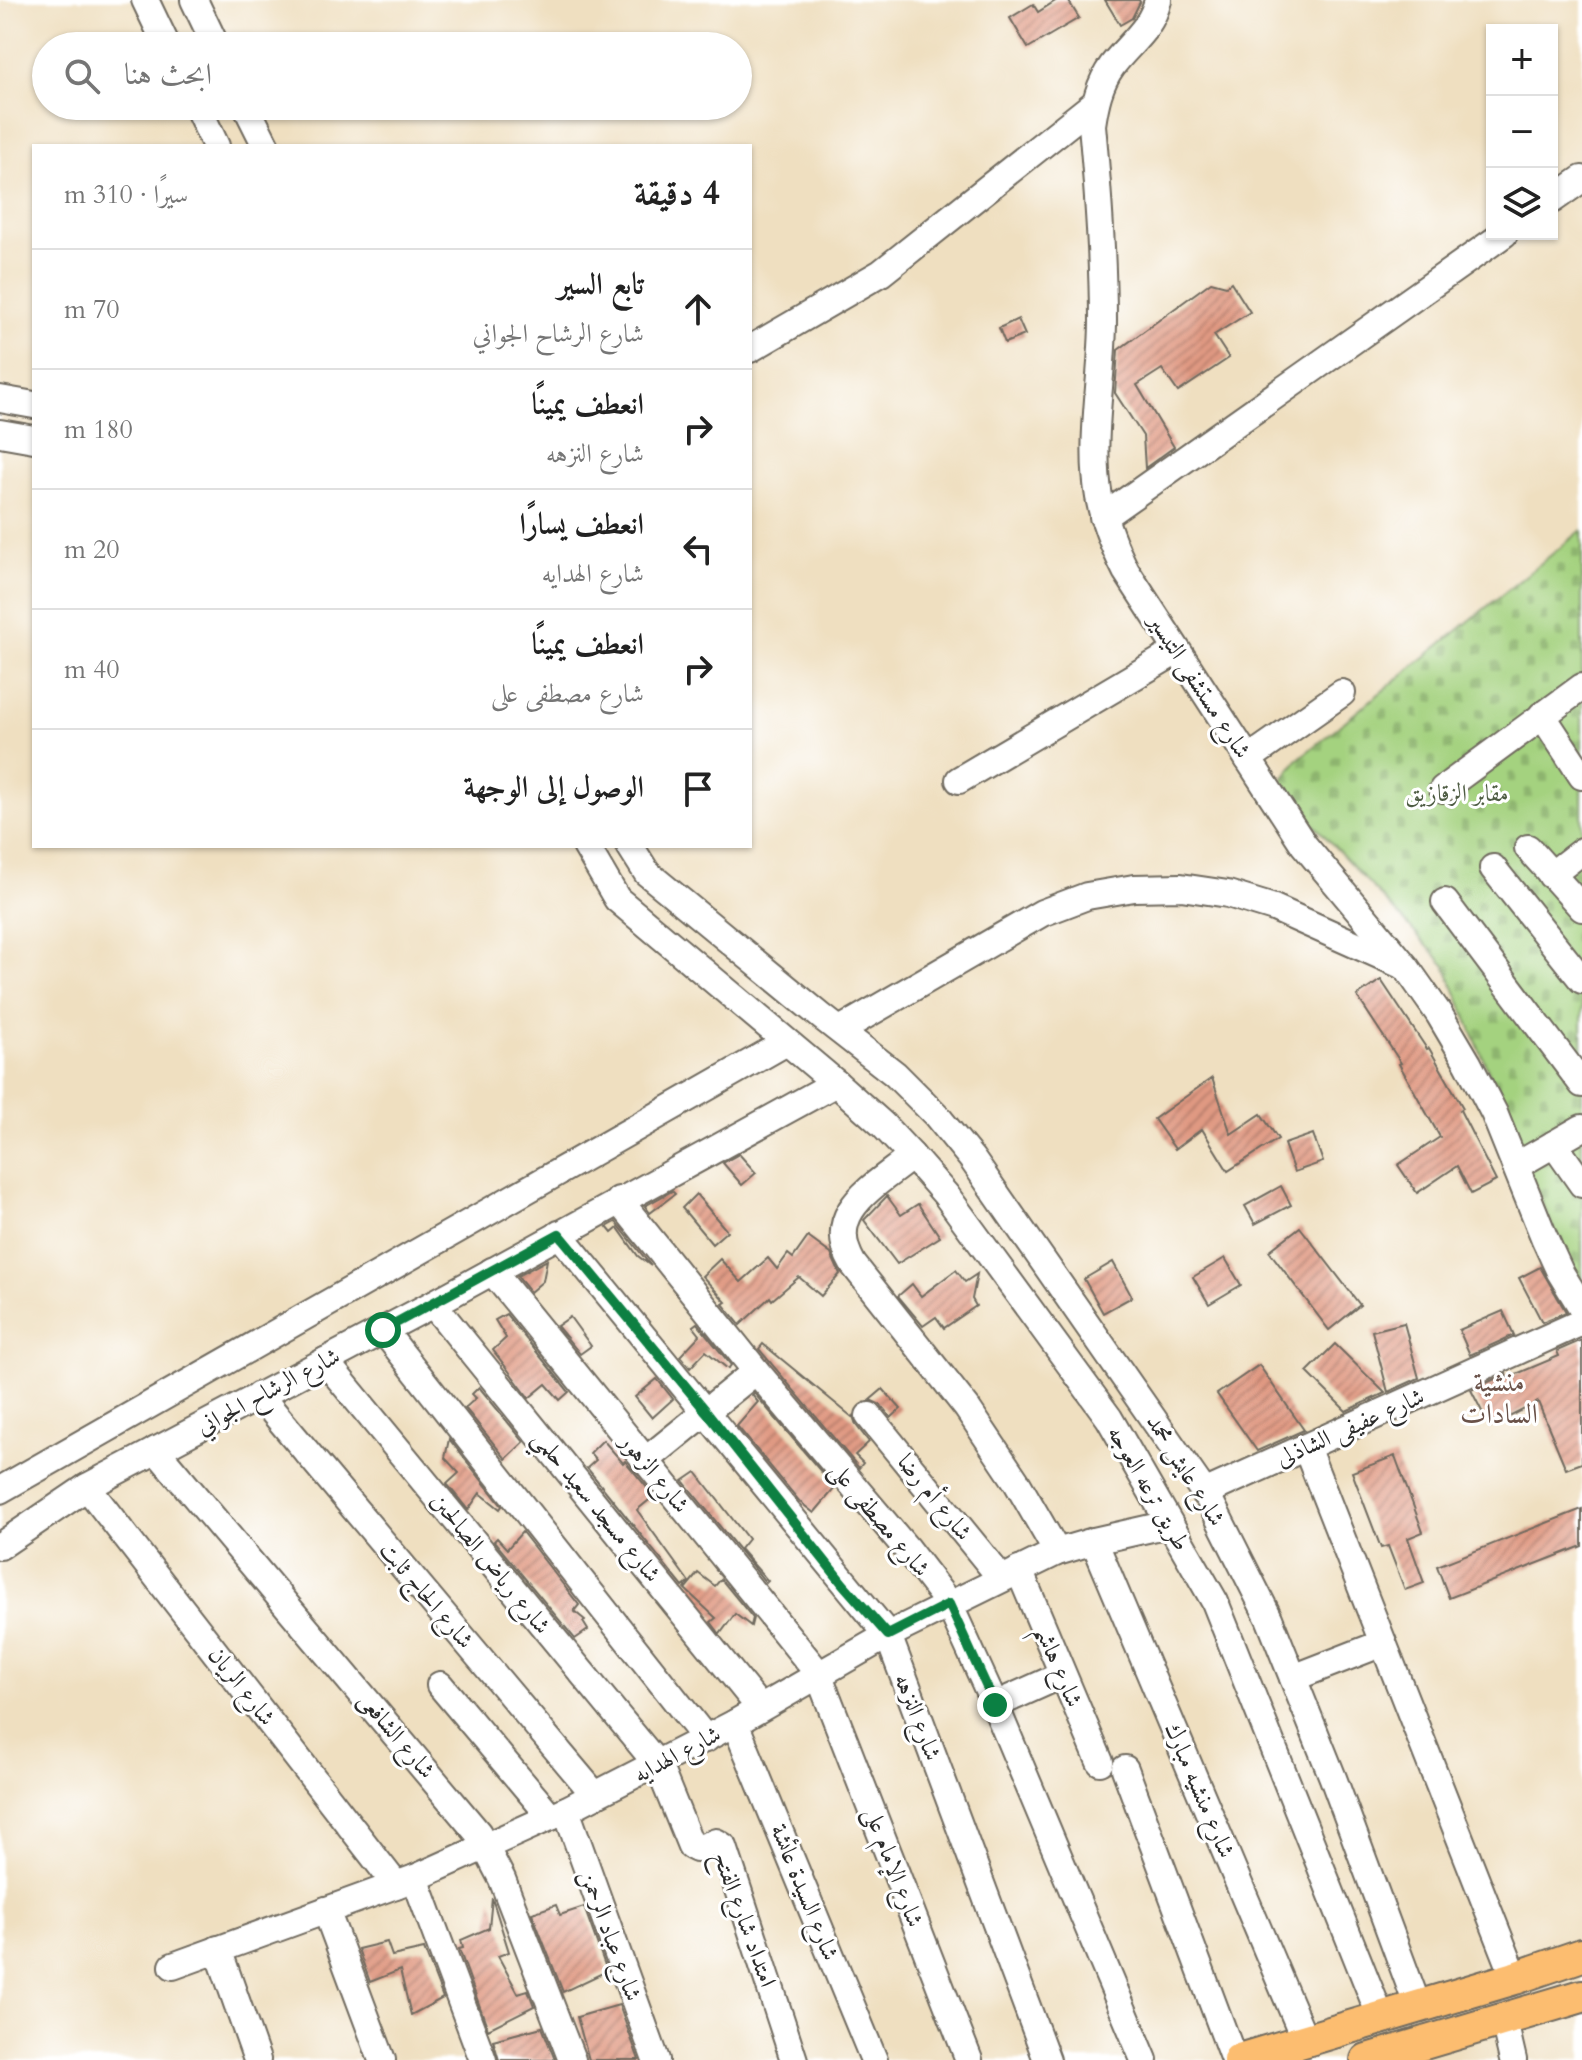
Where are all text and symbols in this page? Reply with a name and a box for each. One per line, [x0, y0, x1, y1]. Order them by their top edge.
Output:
map controls [1486, 24, 1558, 240]
button: + [1486, 24, 1558, 96]
search box [32, 32, 752, 120]
icon: search [60, 54, 104, 98]
text: ابحث هنا [124, 54, 212, 95]
button: − [1486, 96, 1558, 168]
button: layers [1486, 168, 1558, 240]
text: 4 دقيقة [634, 170, 720, 216]
text: سيرًا · 310 m [64, 177, 188, 212]
text: تابع السير [558, 264, 644, 305]
icon: ahead [676, 287, 720, 331]
text: 70 m [64, 292, 120, 327]
text: شارع الرشاح الجواني [472, 316, 644, 351]
text: انعطف يمينًا [531, 384, 644, 425]
icon: right [676, 407, 720, 451]
text: 180 m [64, 412, 133, 447]
text: شارع النزهه [546, 436, 644, 471]
text: انعطف يسارًا [519, 504, 644, 545]
icon: left [676, 527, 720, 571]
text: 20 m [64, 532, 120, 567]
text: شارع الهدايه [541, 556, 644, 591]
street label: شارع مستشفى التيسير [1136, 605, 1259, 767]
text: انعطف يمينًا [531, 624, 644, 665]
icon: right [676, 647, 720, 691]
text: 40 m [64, 652, 120, 687]
text: شارع مصطفى على [491, 676, 644, 711]
text: الوصول إلى الوجهة [464, 767, 644, 808]
icon: arrive [676, 767, 720, 811]
park label: مقابر الزقازيق [1405, 777, 1509, 810]
route start [365, 1312, 401, 1348]
street label: شارع الرشاح الجواني [191, 1340, 348, 1447]
district label: منشية السادات [1460, 1363, 1538, 1433]
street label: شارع عفيفى الشاذلى [1271, 1380, 1431, 1478]
street label: شارع عايش محمد [1136, 1408, 1233, 1534]
street label: طريق ترعه العوجه [1099, 1419, 1198, 1557]
street label: شارع مسجد سعيد حلمي [520, 1423, 668, 1593]
street label: شارع الزهور [609, 1425, 697, 1522]
street label: شارع أم رضا [886, 1446, 981, 1550]
street label: شارع مصطفى على [819, 1455, 938, 1586]
street label: شارع رياض الصالحىن [421, 1485, 558, 1643]
street label: شارع الحاج ثابت [369, 1535, 481, 1659]
street label: شارع هاشم [1020, 1620, 1091, 1715]
street label: شارع الريان [198, 1640, 283, 1735]
street label: شارع النزهه [883, 1669, 949, 1766]
street label: شارع الشافعى [348, 1685, 443, 1788]
route end [977, 1687, 1013, 1723]
street label: شارع منشيه مبارك [1153, 1717, 1243, 1864]
street label: شارع الهدايه [628, 1718, 728, 1794]
street label: شارع الإمام على [852, 1802, 932, 1933]
street label: شارع السيدة عائشة [759, 1819, 847, 1967]
street label: امتداد شارع الفتح [701, 1847, 784, 1993]
street label: شارع عباد الرحمن [569, 1865, 650, 2007]

